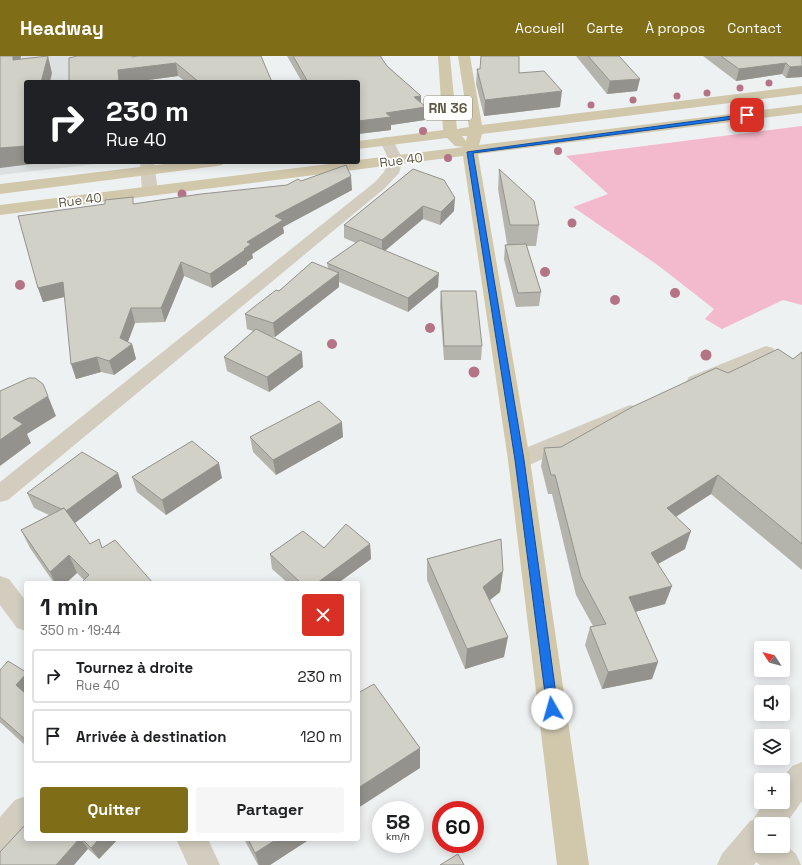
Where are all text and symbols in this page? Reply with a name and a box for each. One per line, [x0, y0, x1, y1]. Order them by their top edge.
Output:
text: Headway [20, 16, 104, 41]
text: Accueil [515, 19, 564, 37]
text: Carte [586, 19, 623, 37]
text: À propos [645, 19, 705, 37]
text: Contact [727, 19, 782, 37]
text: 230 m [106, 93, 189, 129]
icon: right [40, 96, 92, 148]
road number: RN 36 [424, 96, 472, 120]
pin [730, 98, 764, 132]
icon: arrive [736, 104, 758, 126]
text: Rue 40 [106, 128, 166, 151]
street label: Rue 40 [378, 149, 424, 171]
street label: Rue 40 [57, 189, 103, 211]
text: 1 min [40, 591, 99, 622]
button: close [302, 594, 344, 636]
text: 350 m · 19:44 [40, 622, 121, 639]
north arrow [754, 641, 790, 677]
map controls [754, 641, 790, 853]
text: Tournez à droite [76, 658, 193, 677]
icon: right [42, 665, 64, 687]
text: 230 m [298, 667, 342, 686]
text: Rue 40 [76, 677, 120, 694]
button: sound [754, 685, 790, 721]
position arrow [531, 688, 573, 730]
icon: arrive [42, 725, 64, 747]
text: Arrivée à destination [76, 727, 226, 746]
text: 120 m [300, 727, 342, 746]
button: layers [754, 729, 790, 765]
button: + [754, 773, 790, 809]
button: Quitter [40, 787, 188, 833]
button: Partager [196, 787, 344, 833]
speed limit sign: 60 [432, 801, 484, 853]
text: 58 [386, 809, 410, 835]
button: − [754, 817, 790, 853]
text: km/h [386, 830, 410, 843]

